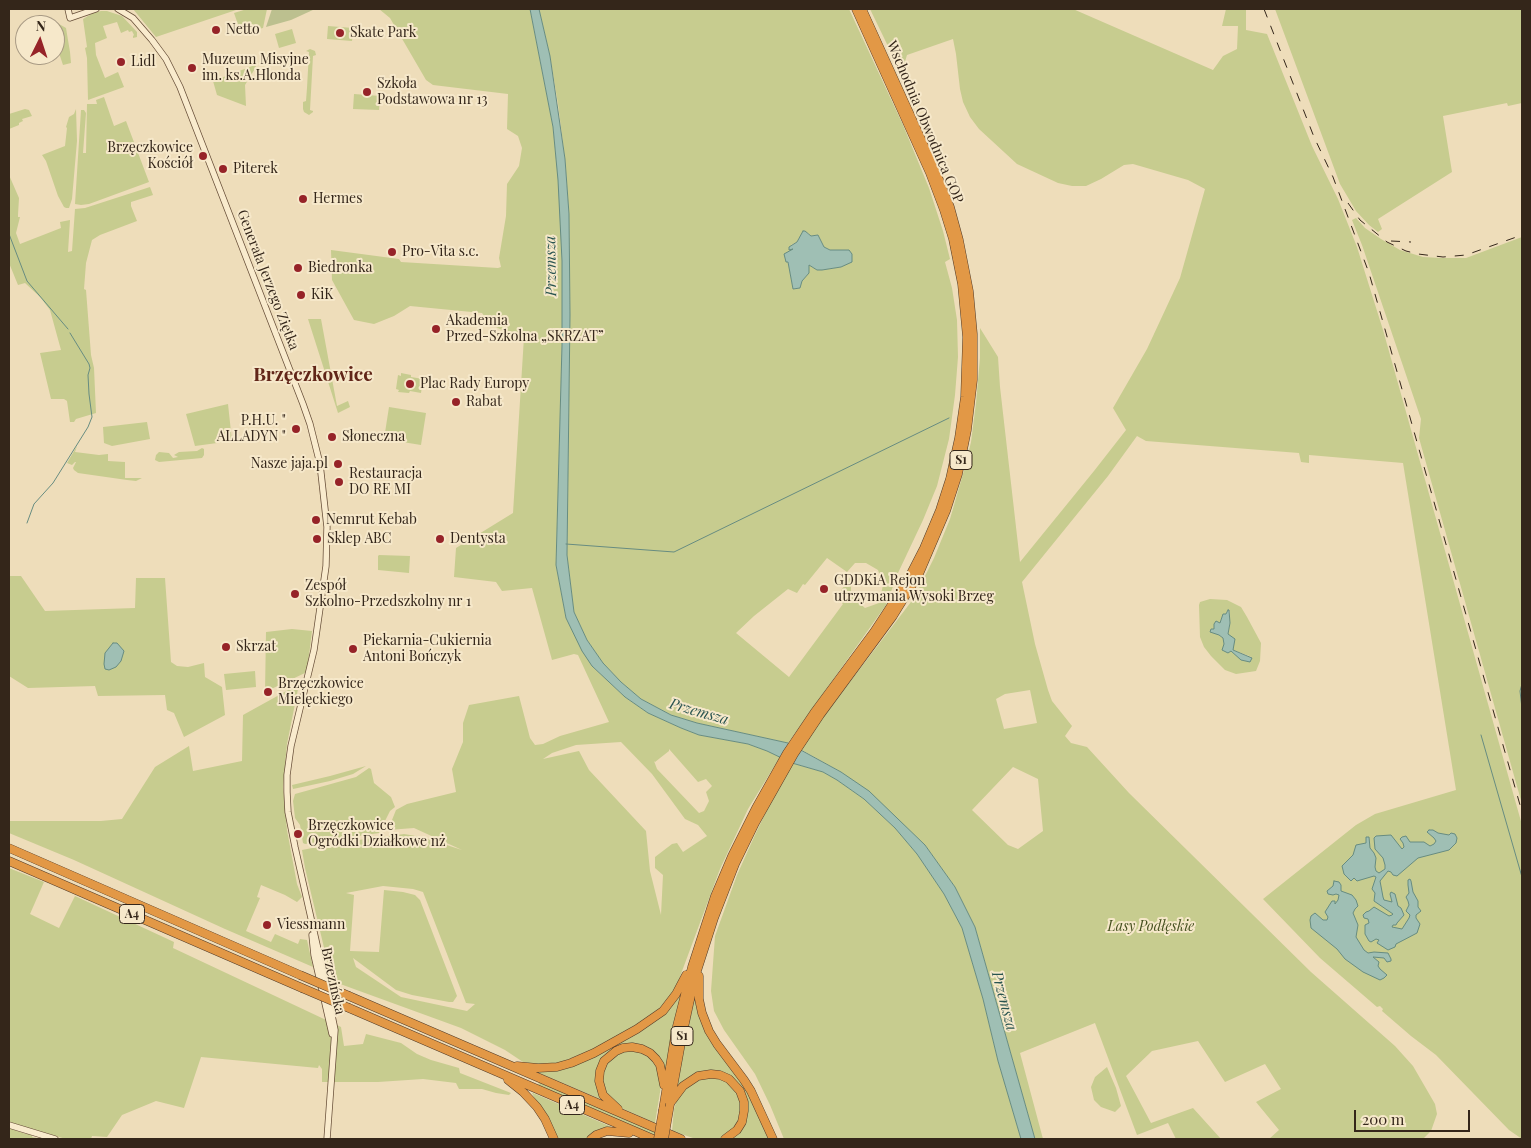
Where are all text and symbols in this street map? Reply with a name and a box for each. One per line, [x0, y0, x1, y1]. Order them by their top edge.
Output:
north arrow [15, 15, 65, 65]
text: N [35, 16, 47, 35]
place label: Netto [226, 22, 260, 38]
marker: Netto [210, 24, 222, 36]
place label: Skate Park [350, 25, 416, 41]
marker: Skate Park [334, 27, 346, 39]
street label: Wschodnia Obwodnica GOP [883, 38, 967, 206]
place label: Muzeum Misyjne im. ks.A.Hlonda [202, 52, 309, 84]
place label: Lidl [131, 54, 155, 70]
marker: Lidl [115, 56, 127, 68]
marker: Muzeum Misyjne im. ks.A.Hlonda [186, 62, 198, 74]
place label: Szkoła Podstawowa nr 13 [377, 76, 488, 108]
marker: Szkoła Podstawowa nr 13 [361, 86, 373, 98]
place label: Brzęczkowice Kościół [107, 140, 193, 172]
marker: Brzęczkowice Kościół [197, 150, 209, 162]
place label: Piterek [233, 161, 278, 177]
marker: Piterek [217, 163, 229, 175]
place label: Hermes [313, 191, 362, 207]
marker: Hermes [297, 193, 309, 205]
street label: Generała Jerzego Ziętka [233, 208, 303, 352]
water label: Przemsza [541, 235, 561, 297]
place label: Pro-Vita s.c. [402, 244, 479, 260]
marker: Pro-Vita s.c. [386, 246, 398, 258]
place label: Biedronka [308, 260, 372, 276]
marker: Biedronka [292, 262, 304, 274]
place label: KiK [311, 287, 333, 303]
marker: KiK [295, 289, 307, 301]
place label: Akademia Przed-Szkolna „SKRZAT” [446, 313, 604, 346]
marker: Akademia Przed-Szkolna „SKRZAT” [430, 323, 442, 335]
district label: Brzęczkowice [253, 364, 373, 386]
place label: Plac Rady Europy [420, 376, 529, 392]
marker: Plac Rady Europy [404, 378, 416, 390]
place label: Rabat [466, 394, 502, 410]
marker: Rabat [450, 396, 462, 408]
place label: P.H.U. " ALLADYN " [217, 413, 286, 446]
marker: P.H.U. " ALLADYN " [290, 423, 302, 435]
place label: Słoneczna [342, 429, 405, 445]
marker: Słoneczna [326, 431, 338, 443]
road number: S1 [950, 450, 972, 470]
place label: Nasze jaja.pl [251, 456, 328, 472]
marker: Nasze jaja.pl [332, 458, 344, 470]
place label: Restauracja DO RE MI [349, 466, 422, 498]
marker: Restauracja DO RE MI [333, 476, 345, 488]
place label: Nemrut Kebab [326, 512, 417, 528]
marker: Nemrut Kebab [310, 514, 322, 526]
place label: Sklep ABC [327, 531, 391, 547]
place label: Dentysta [450, 531, 506, 547]
marker: Sklep ABC [311, 533, 323, 545]
marker: Dentysta [434, 533, 446, 545]
place label: GDDKiA Rejon utrzymania Wysoki Brzeg [834, 573, 994, 606]
place label: Zespół Szkolno-Przedszkolny nr 1 [305, 578, 471, 610]
marker: GDDKiA Rejon utrzymania Wysoki Brzeg [818, 583, 830, 595]
marker: Zespół Szkolno-Przedszkolny nr 1 [289, 588, 301, 600]
place label: Piekarnia-Cukiernia Antoni Bończyk [363, 633, 492, 666]
place label: Skrzat [236, 639, 276, 655]
marker: Skrzat [220, 641, 232, 653]
marker: Piekarnia-Cukiernia Antoni Bończyk [347, 643, 359, 655]
place label: Brzęczkowice Mielęckiego [278, 676, 364, 709]
marker: Brzęczkowice Mielęckiego [262, 686, 274, 698]
water label: Przemsza [667, 695, 731, 729]
place label: Brzęczkowice Ogródki Działkowe nż [308, 818, 446, 850]
marker: Brzęczkowice Ogródki Działkowe nż [292, 828, 304, 840]
road number: A4 [120, 904, 144, 924]
place label: Viessmann [277, 917, 345, 933]
marker: Viessmann [261, 919, 273, 931]
park label: Lasy Podłęskie [1108, 919, 1194, 935]
street label: Brzezińska [318, 946, 348, 1016]
water label: Przemsza [987, 969, 1021, 1033]
road number: S1 [671, 1026, 693, 1046]
road number: A4 [560, 1096, 584, 1114]
scale bar [1356, 1100, 1472, 1132]
text: 200 m [1362, 1109, 1404, 1129]

